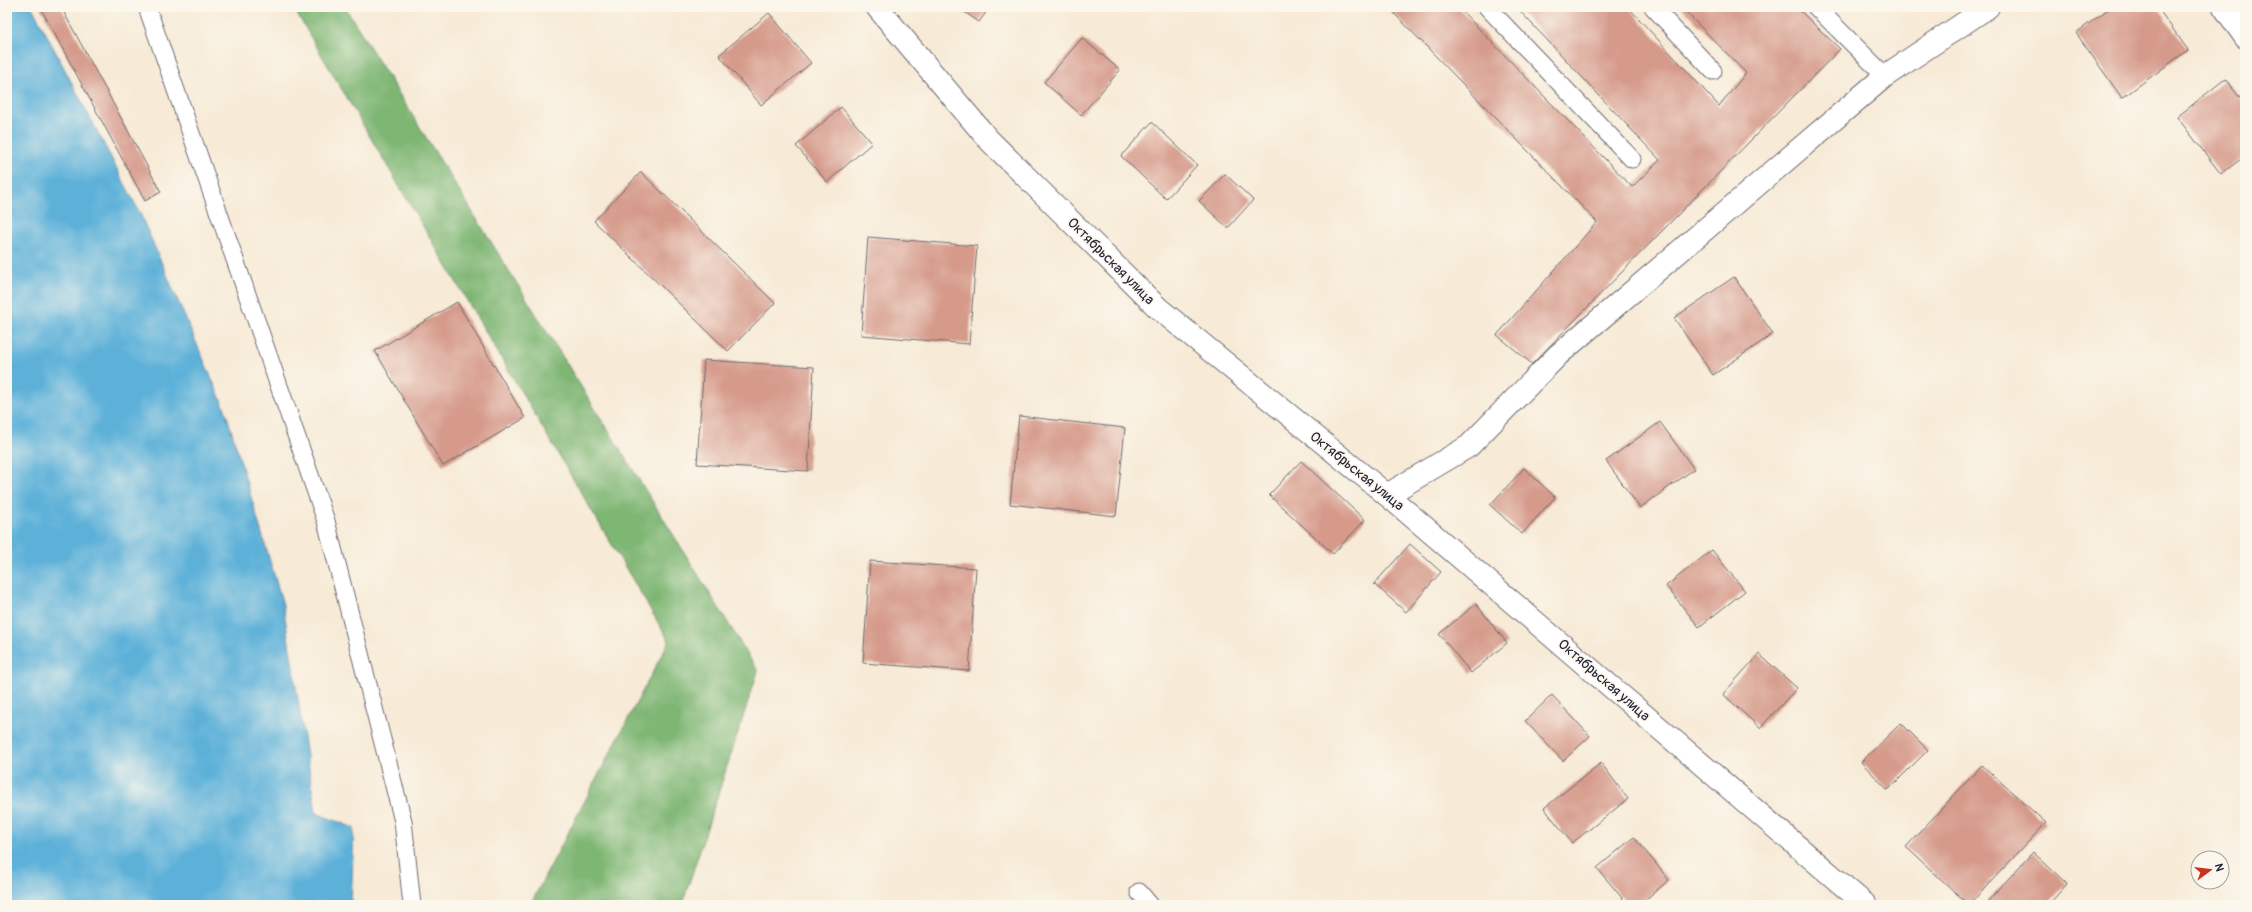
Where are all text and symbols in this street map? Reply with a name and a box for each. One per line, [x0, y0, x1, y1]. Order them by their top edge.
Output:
street label: Октябрьская улица [1064, 214, 1158, 308]
street label: Октябрьская улица [1307, 428, 1407, 514]
street label: Октябрьская улица [1555, 635, 1653, 725]
north arrow [2190, 850, 2230, 890]
text: N [2212, 862, 2227, 873]

